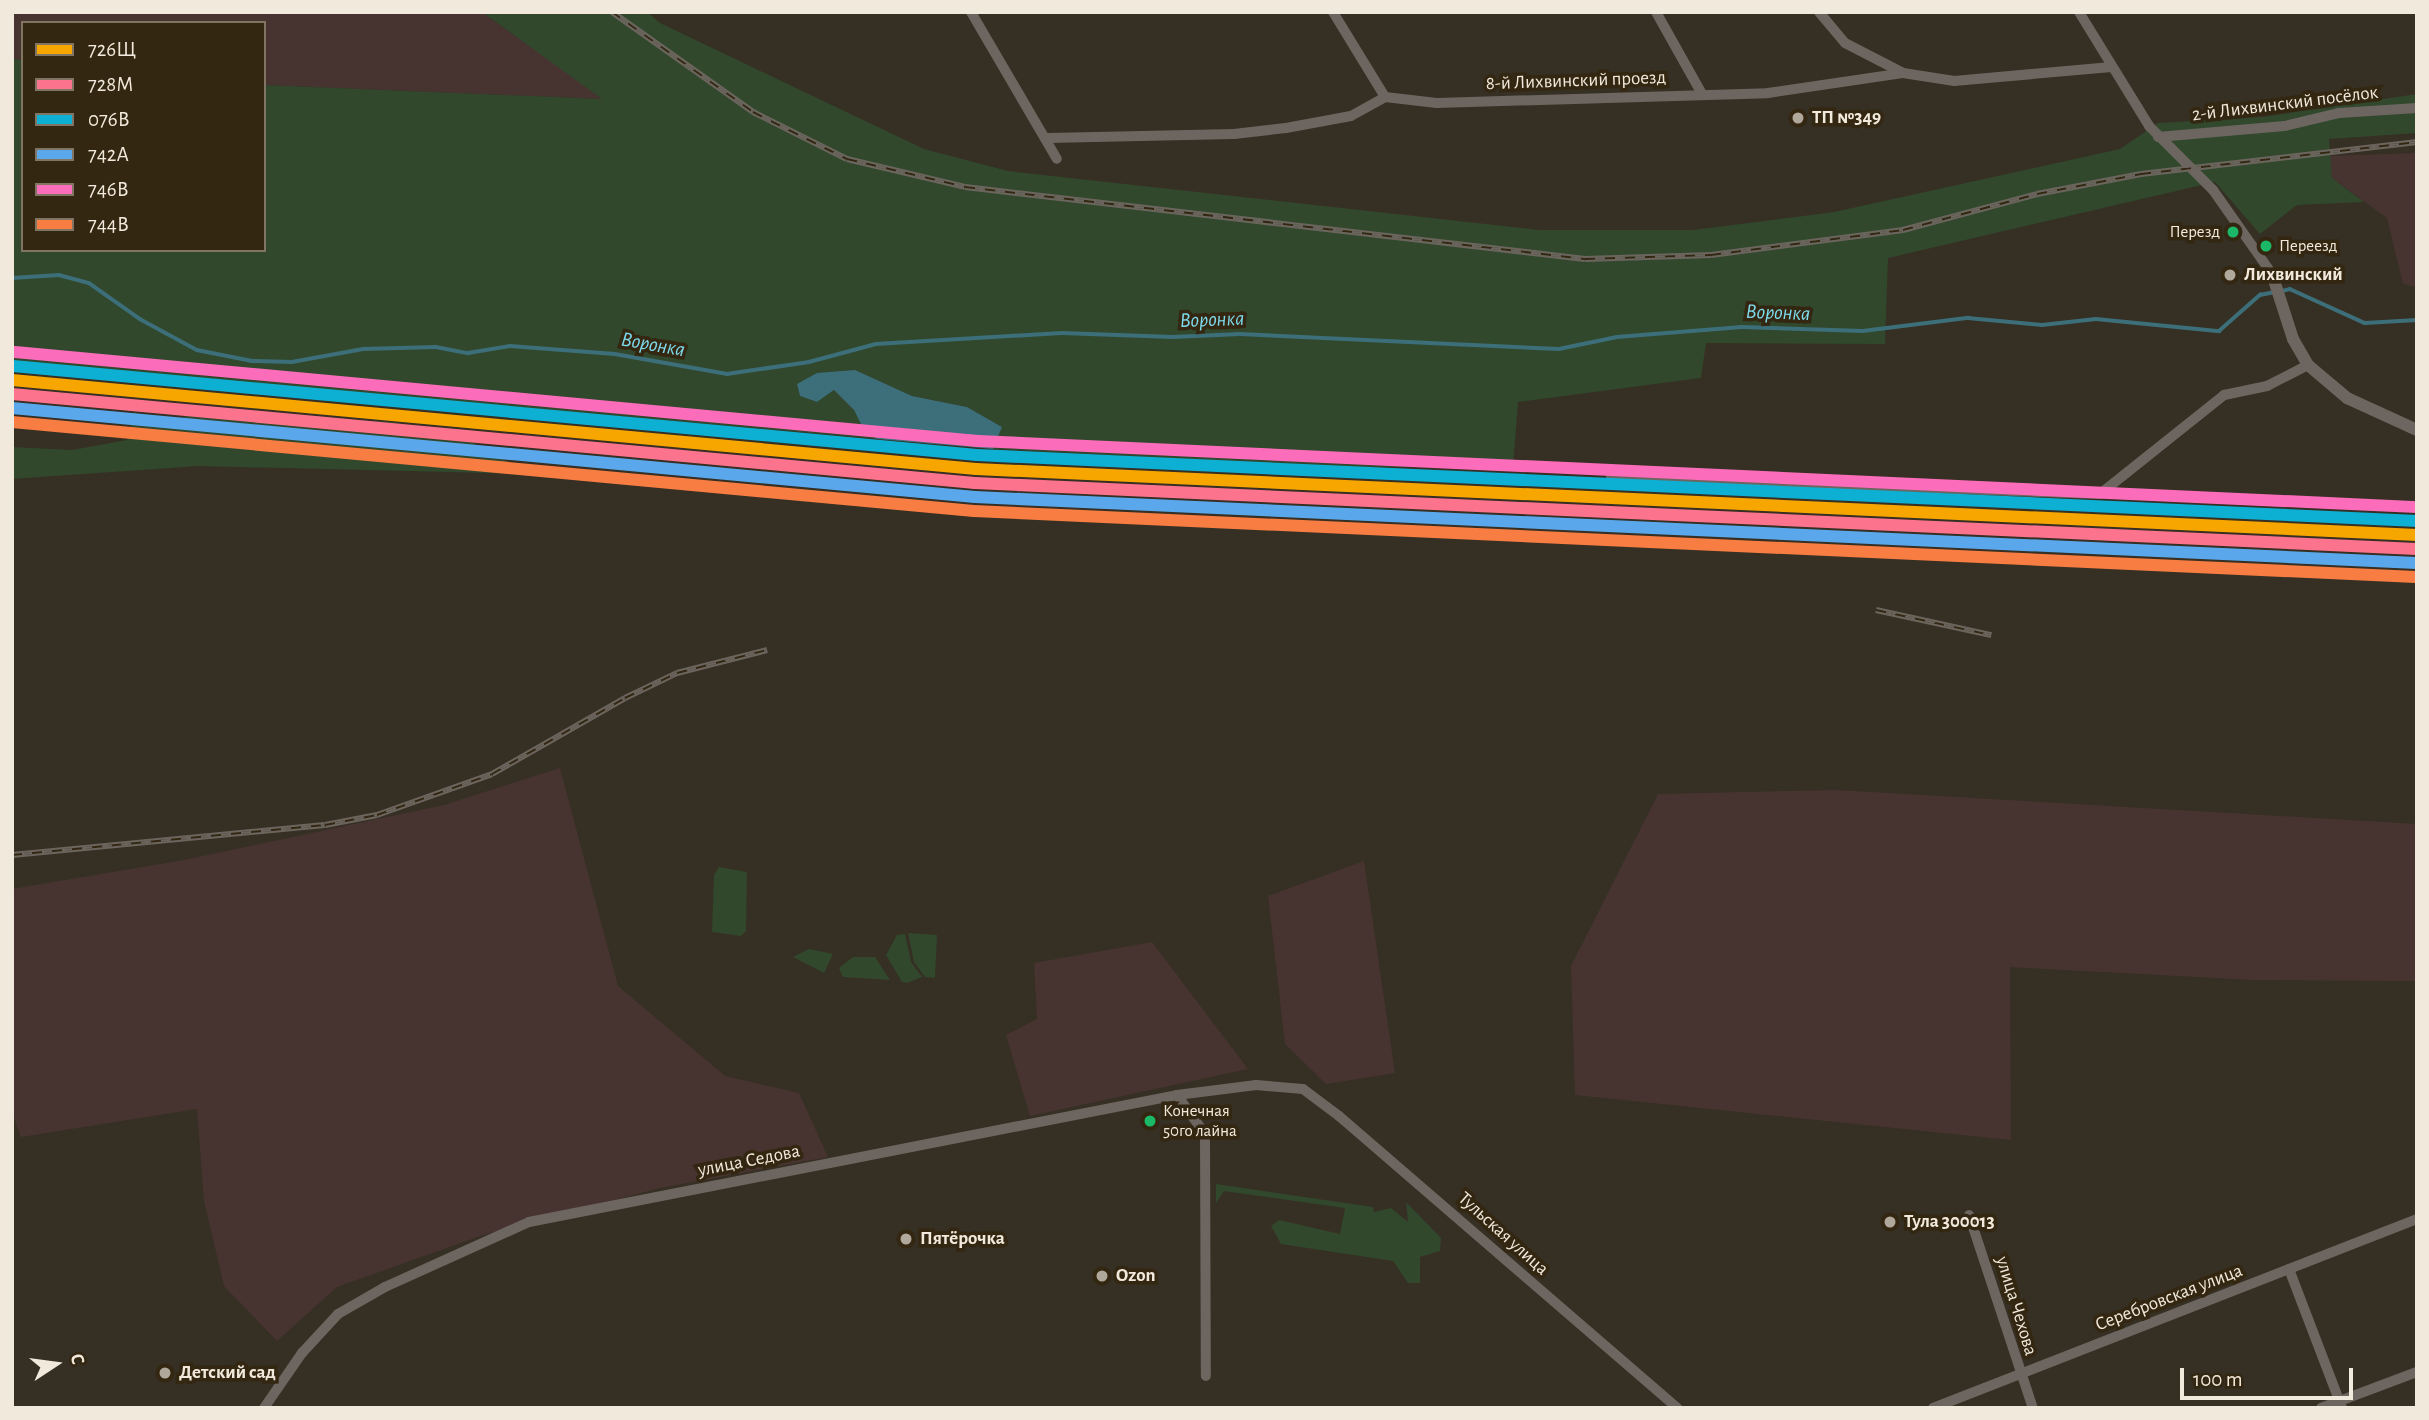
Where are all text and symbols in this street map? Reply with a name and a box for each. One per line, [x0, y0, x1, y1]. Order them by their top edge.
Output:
legend [21, 21, 266, 252]
text: 726Щ [88, 39, 136, 60]
street label: 8-й Лихвинский проезд [1486, 66, 1666, 96]
text: 728М [88, 74, 134, 95]
street label: 2-й Лихвинский посёлок [2191, 81, 2379, 127]
place label: ТП №349 [1812, 107, 1881, 129]
text: 076В [88, 109, 130, 130]
marker: ТП №349 [1790, 110, 1806, 126]
text: 742А [88, 144, 129, 165]
text: 746В [88, 179, 129, 200]
text: 744В [88, 214, 129, 235]
place label: Перезд [2169, 222, 2220, 242]
marker: Перезд [2226, 225, 2240, 239]
place label: Переезд [2279, 236, 2337, 256]
marker: Переезд [2259, 239, 2273, 253]
place label: Лихвинский [2244, 264, 2343, 286]
marker: Лихвинский [2222, 267, 2238, 283]
water label: Воронка [1745, 299, 1811, 327]
water label: Воронка [1179, 306, 1245, 334]
water label: Воронка [619, 327, 687, 363]
place label: Конечная 50го лайна [1163, 1101, 1237, 1141]
marker: Конечная 50го лайна [1143, 1114, 1157, 1128]
street label: улица Седова [696, 1140, 802, 1182]
street label: Тульская улица [1453, 1187, 1553, 1281]
place label: Тула 300013 [1904, 1211, 1995, 1233]
marker: Тула 300013 [1882, 1214, 1898, 1230]
place label: Пятёрочка [920, 1228, 1005, 1250]
marker: Пятёрочка [898, 1231, 914, 1247]
street label: улица Чехова [1990, 1254, 2042, 1358]
street label: Серебровская улица [2092, 1259, 2246, 1337]
place label: Ozon [1116, 1265, 1155, 1287]
marker: Ozon [1094, 1268, 1110, 1284]
north arrow [21, 1329, 91, 1399]
text: С [67, 1352, 87, 1366]
scale bar [2184, 1354, 2357, 1398]
place label: Детский сад [179, 1362, 276, 1384]
marker: Детский сад [157, 1365, 173, 1381]
text: 100 m [2193, 1369, 2243, 1390]

